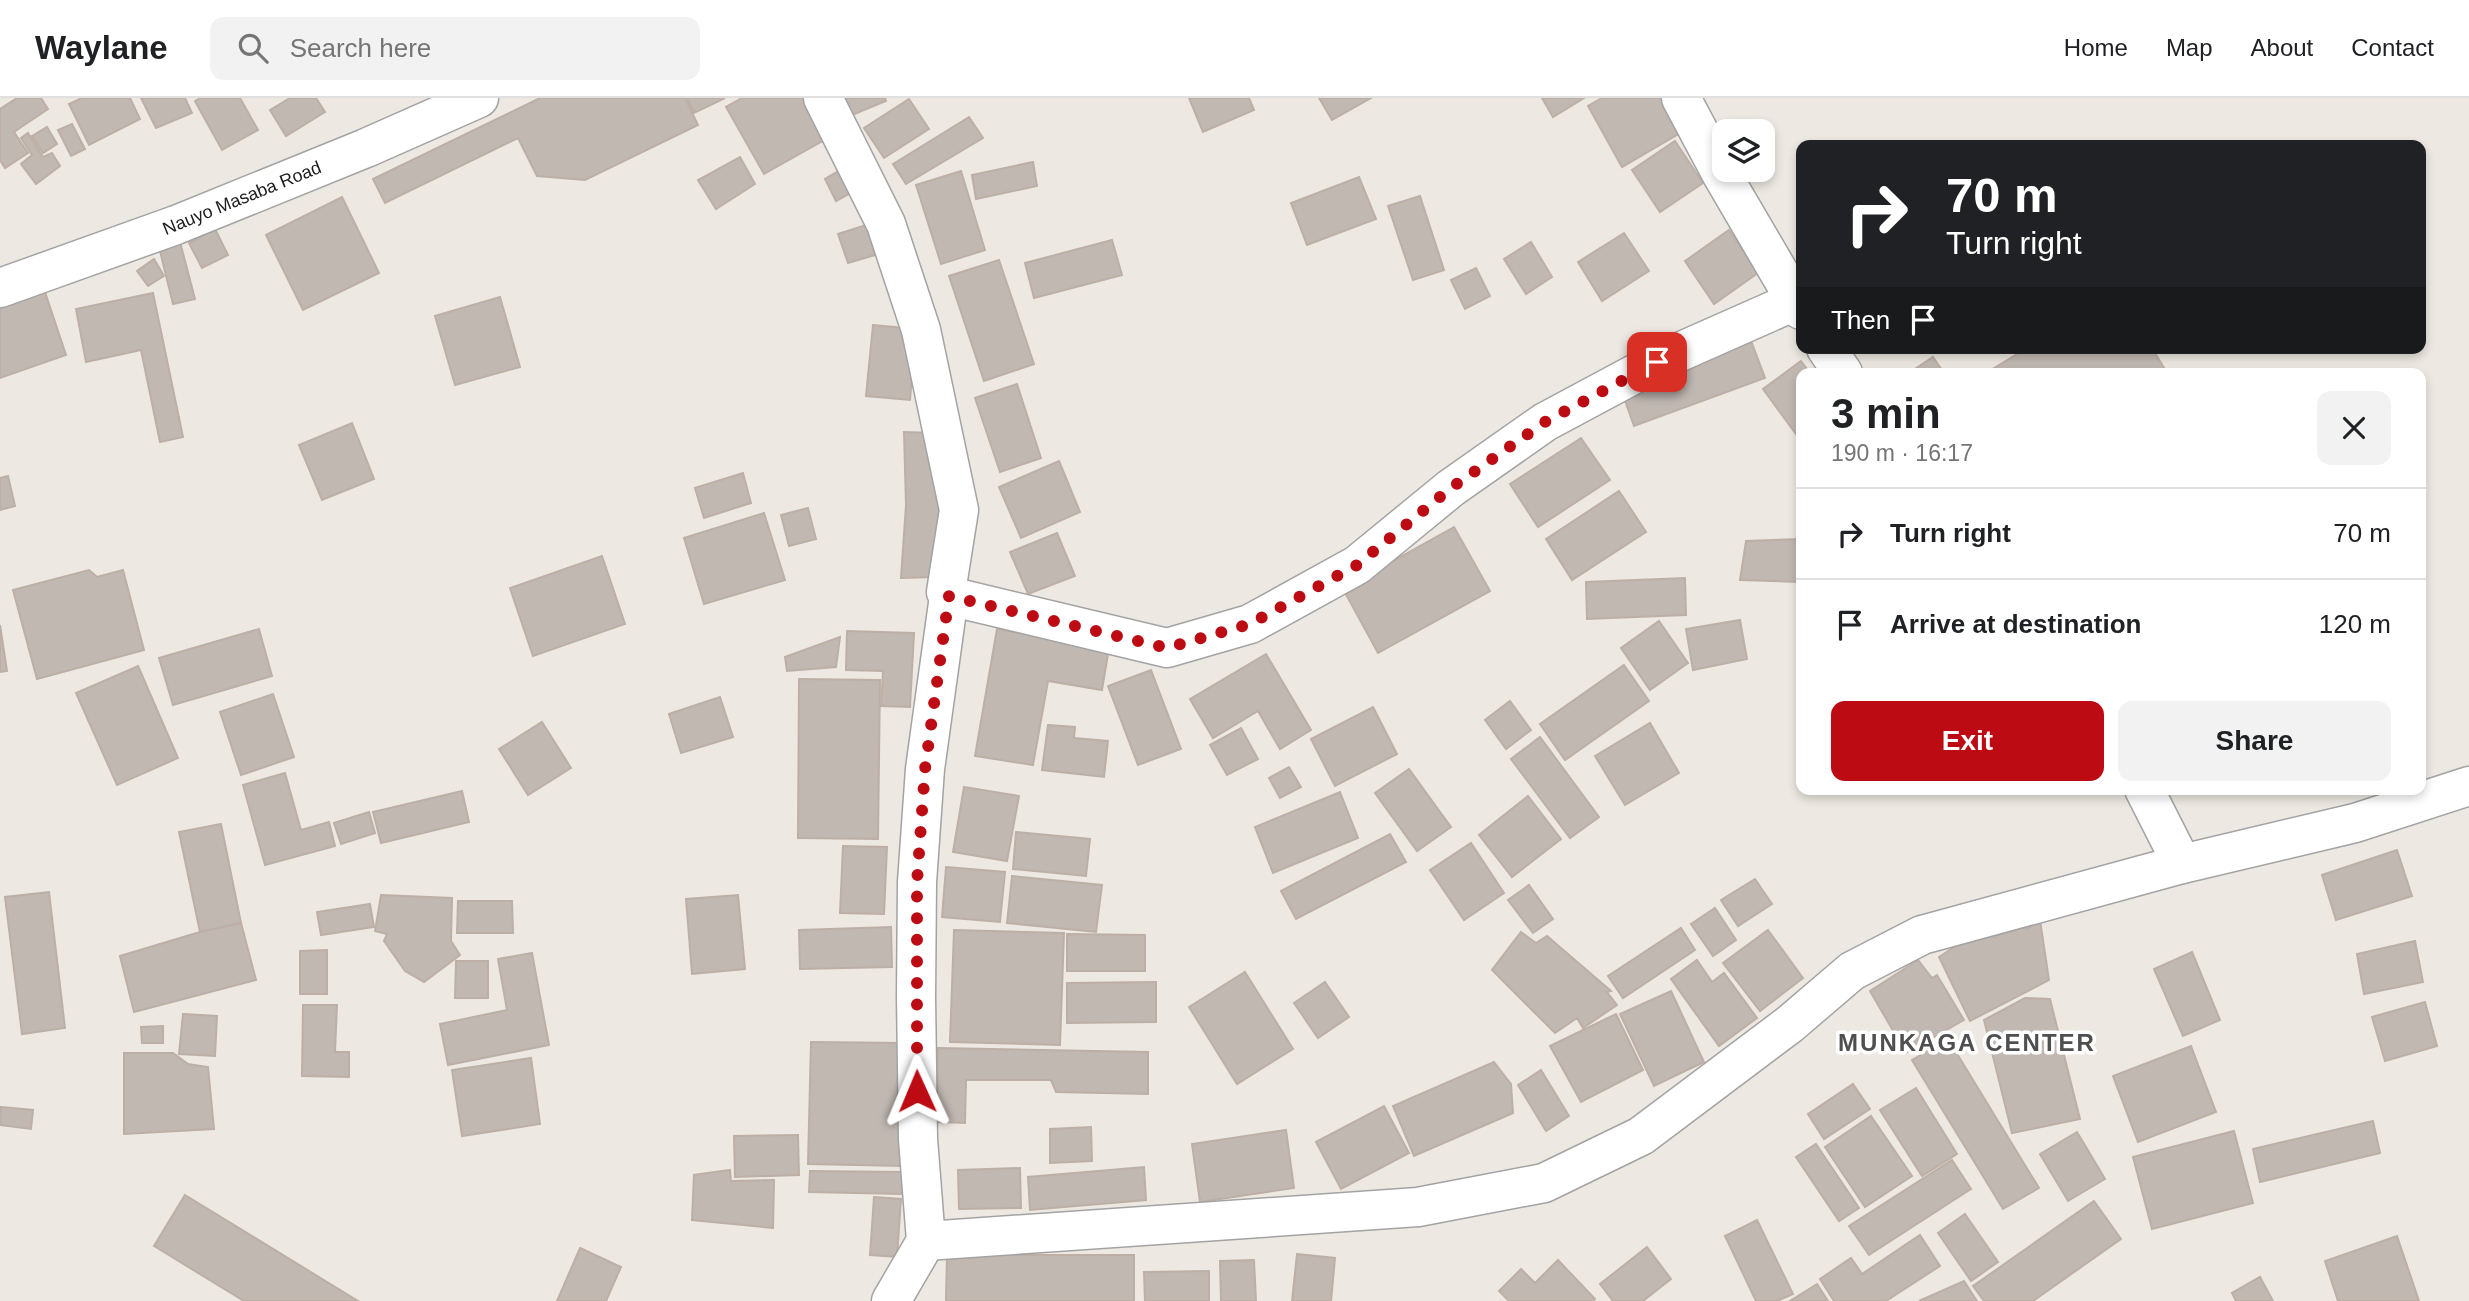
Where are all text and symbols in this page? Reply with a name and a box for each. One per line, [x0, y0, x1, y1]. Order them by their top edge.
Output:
search box [210, 17, 700, 80]
text: Waylane [35, 29, 168, 66]
icon: search [234, 29, 272, 67]
text: Search here [290, 33, 431, 63]
text: Home [2064, 34, 2128, 61]
text: Map [2166, 34, 2213, 61]
text: About [2251, 34, 2313, 61]
text: Contact [2351, 34, 2434, 61]
map controls [1712, 119, 1775, 182]
button: layers [1712, 119, 1775, 182]
street label: Nauyo Masaba Road [160, 157, 324, 239]
icon: right [1831, 168, 1922, 259]
text: 70 m [1946, 168, 2058, 222]
text: Turn right [1946, 225, 2082, 261]
icon: arrive [1904, 301, 1942, 339]
text: Then [1831, 305, 1890, 335]
pin [1627, 332, 1687, 392]
icon: arrive [1638, 343, 1676, 381]
text: 3 min [1831, 390, 1941, 437]
button: close [2317, 391, 2391, 465]
text: 190 m · 16:17 [1831, 440, 1973, 466]
icon: right [1831, 515, 1869, 553]
text: Turn right [1890, 518, 2011, 548]
text: 70 m [2333, 518, 2391, 548]
icon: arrive [1831, 606, 1869, 644]
text: Arrive at destination [1890, 609, 2141, 639]
text: 120 m [2319, 609, 2391, 639]
button: Exit [1831, 701, 2104, 781]
button: Share [2118, 701, 2391, 781]
district label: MUNKAGA CENTER [1838, 1029, 2096, 1056]
position arrow [880, 1054, 954, 1128]

